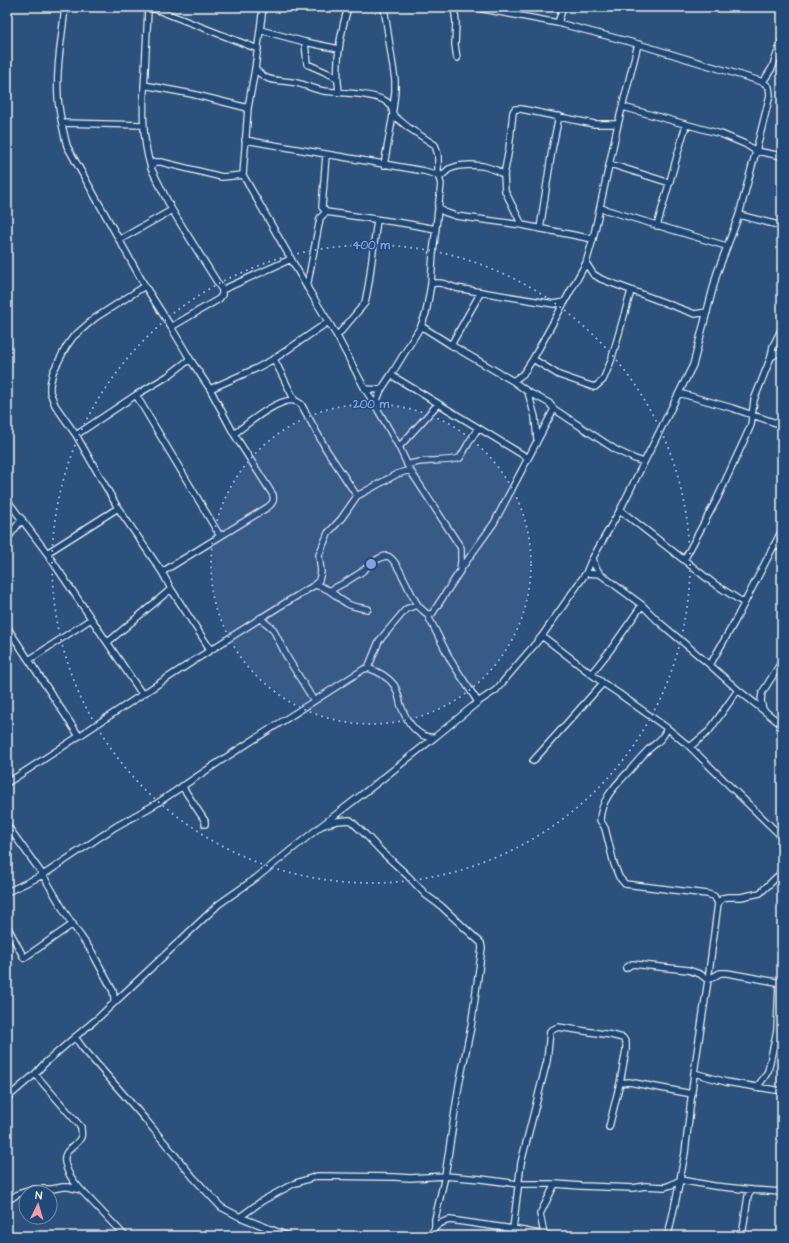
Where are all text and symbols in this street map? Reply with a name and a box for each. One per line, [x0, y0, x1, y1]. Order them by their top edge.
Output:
text: 400 m [352, 237, 390, 254]
text: 200 m [352, 396, 390, 413]
centre of rings [364, 557, 378, 571]
north arrow [18, 1185, 58, 1225]
text: N [35, 1188, 43, 1203]

